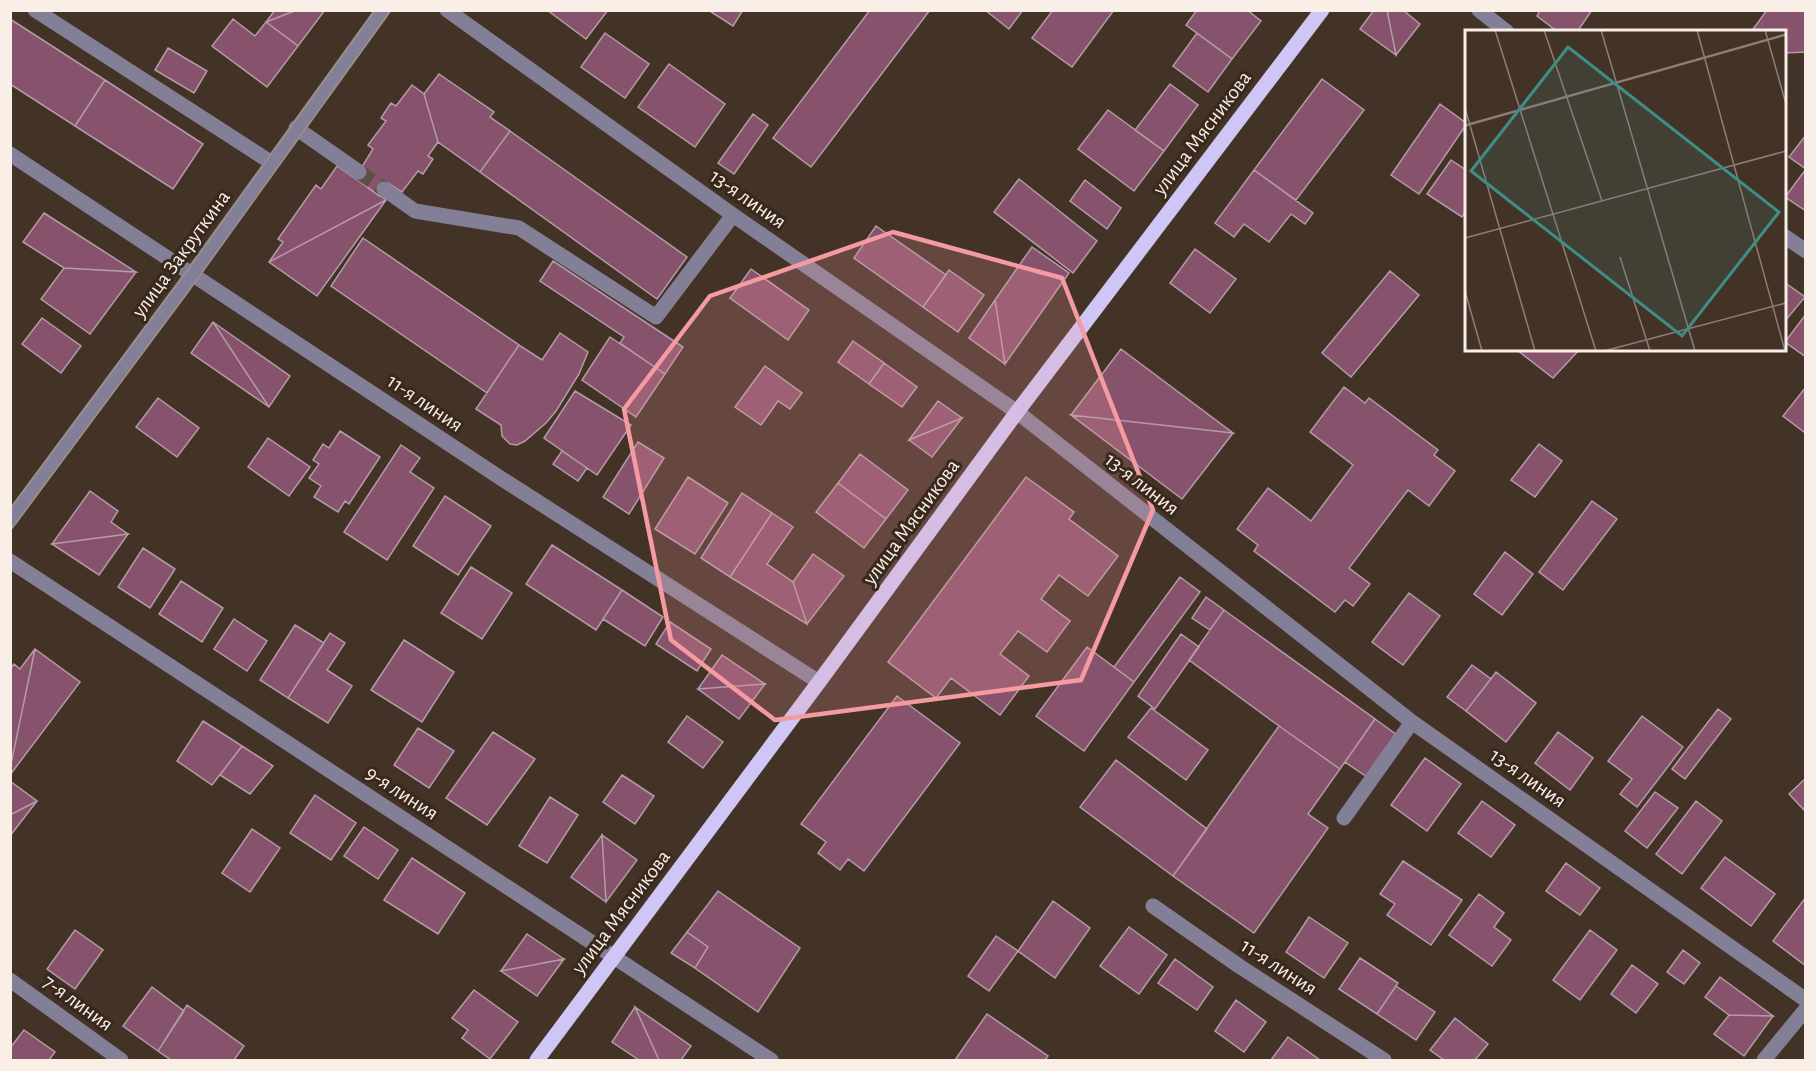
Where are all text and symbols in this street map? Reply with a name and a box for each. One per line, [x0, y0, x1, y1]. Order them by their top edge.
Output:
inset map [1465, 30, 1786, 351]
street label: улица Мясникова [1148, 67, 1255, 200]
street label: 13-я линия [706, 165, 790, 233]
street label: улица Закруткина [127, 186, 234, 322]
street label: 11-я линия [383, 370, 467, 436]
street label: 13-я линия [1101, 449, 1183, 519]
street label: улица Мясникова [858, 455, 964, 589]
street label: 13-я линия [1486, 744, 1570, 812]
street label: 9-я линия [362, 762, 442, 824]
street label: улица Мясникова [567, 846, 674, 979]
street label: 11-я линия [1237, 935, 1321, 999]
street label: 7-я линия [39, 971, 117, 1035]

